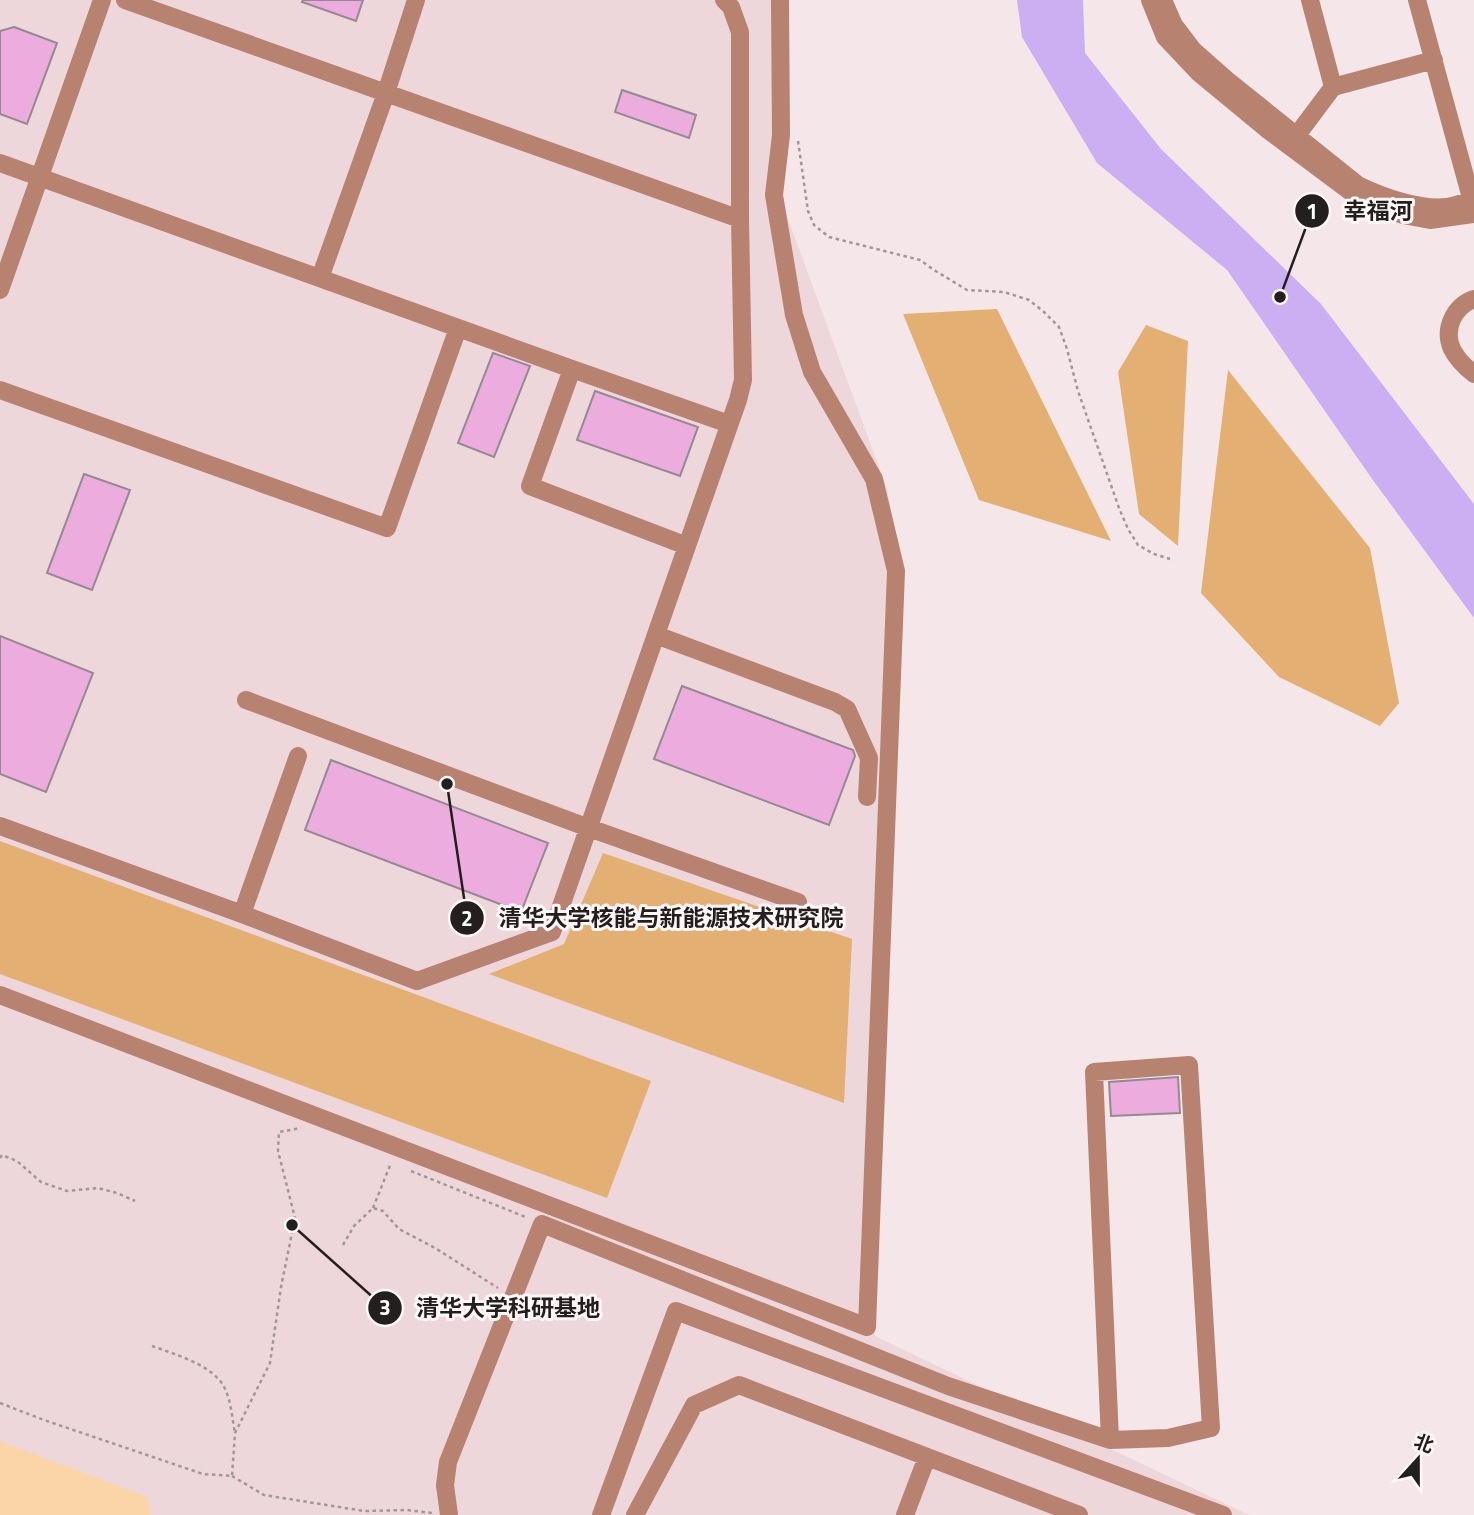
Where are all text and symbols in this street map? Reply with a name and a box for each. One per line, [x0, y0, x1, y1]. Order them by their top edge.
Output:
callout: 幸福河 [1294, 189, 1426, 233]
text: 幸福河 [1344, 193, 1413, 228]
text: 1 [1306, 195, 1318, 227]
callout: 清华大学核能与新能源技术研究院 [450, 896, 858, 940]
text: 清华大学核能与新能源技术研究院 [499, 900, 844, 935]
text: 2 [461, 902, 473, 934]
callout: 清华大学科研基地 [367, 1286, 614, 1330]
text: 清华大学科研基地 [416, 1290, 600, 1325]
text: 3 [379, 1291, 391, 1323]
north arrow [1383, 1424, 1453, 1494]
text: 北 [1410, 1426, 1438, 1460]

